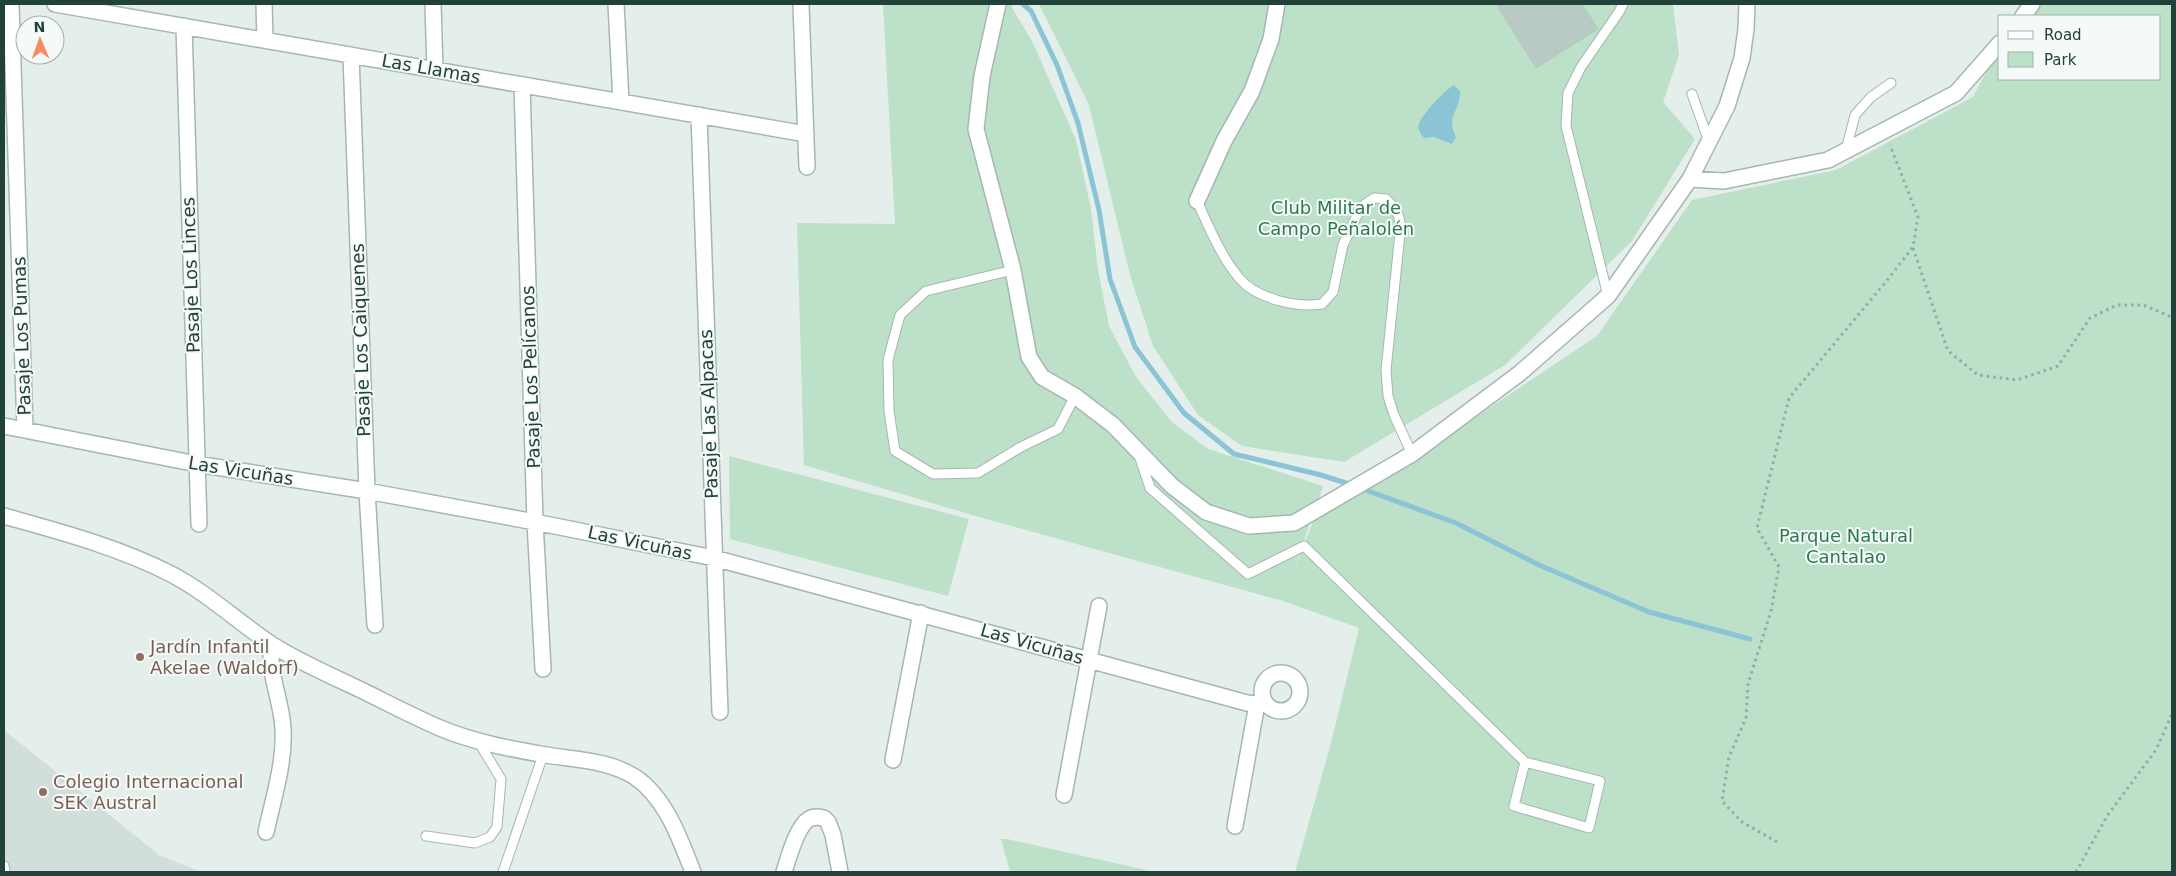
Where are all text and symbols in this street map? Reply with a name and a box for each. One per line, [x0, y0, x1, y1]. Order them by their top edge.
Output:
north arrow [15, 15, 65, 65]
legend [1998, 15, 2161, 80]
text: N [33, 19, 46, 35]
text: Road [2044, 26, 2082, 44]
street label: Las Llamas [380, 49, 482, 88]
text: Park [2044, 51, 2077, 69]
street label: Pasaje Los Linces [177, 197, 204, 353]
park label: Club Militar de Campo Peñalolén [1258, 197, 1414, 239]
street label: Pasaje Los Caiquenes [347, 243, 374, 437]
street label: Pasaje Los Pumas [8, 256, 35, 416]
street label: Pasaje Los Pelícanos [517, 285, 544, 469]
street label: Pasaje Las Alpacas [695, 329, 722, 499]
street label: Las Vicuñas [187, 452, 295, 489]
street label: Las Vicuñas [586, 521, 694, 564]
park label: Parque Natural Cantalao [1779, 525, 1913, 567]
street label: Las Vicuñas [978, 619, 1086, 668]
place label: Jardín Infantil Akelae (Waldorf) [149, 636, 299, 678]
marker: Jardín Infantil Akelae (Waldorf) [134, 651, 146, 663]
place label: Colegio Internacional SEK Austral [53, 771, 244, 813]
marker: Colegio Internacional SEK Austral [37, 786, 49, 798]

